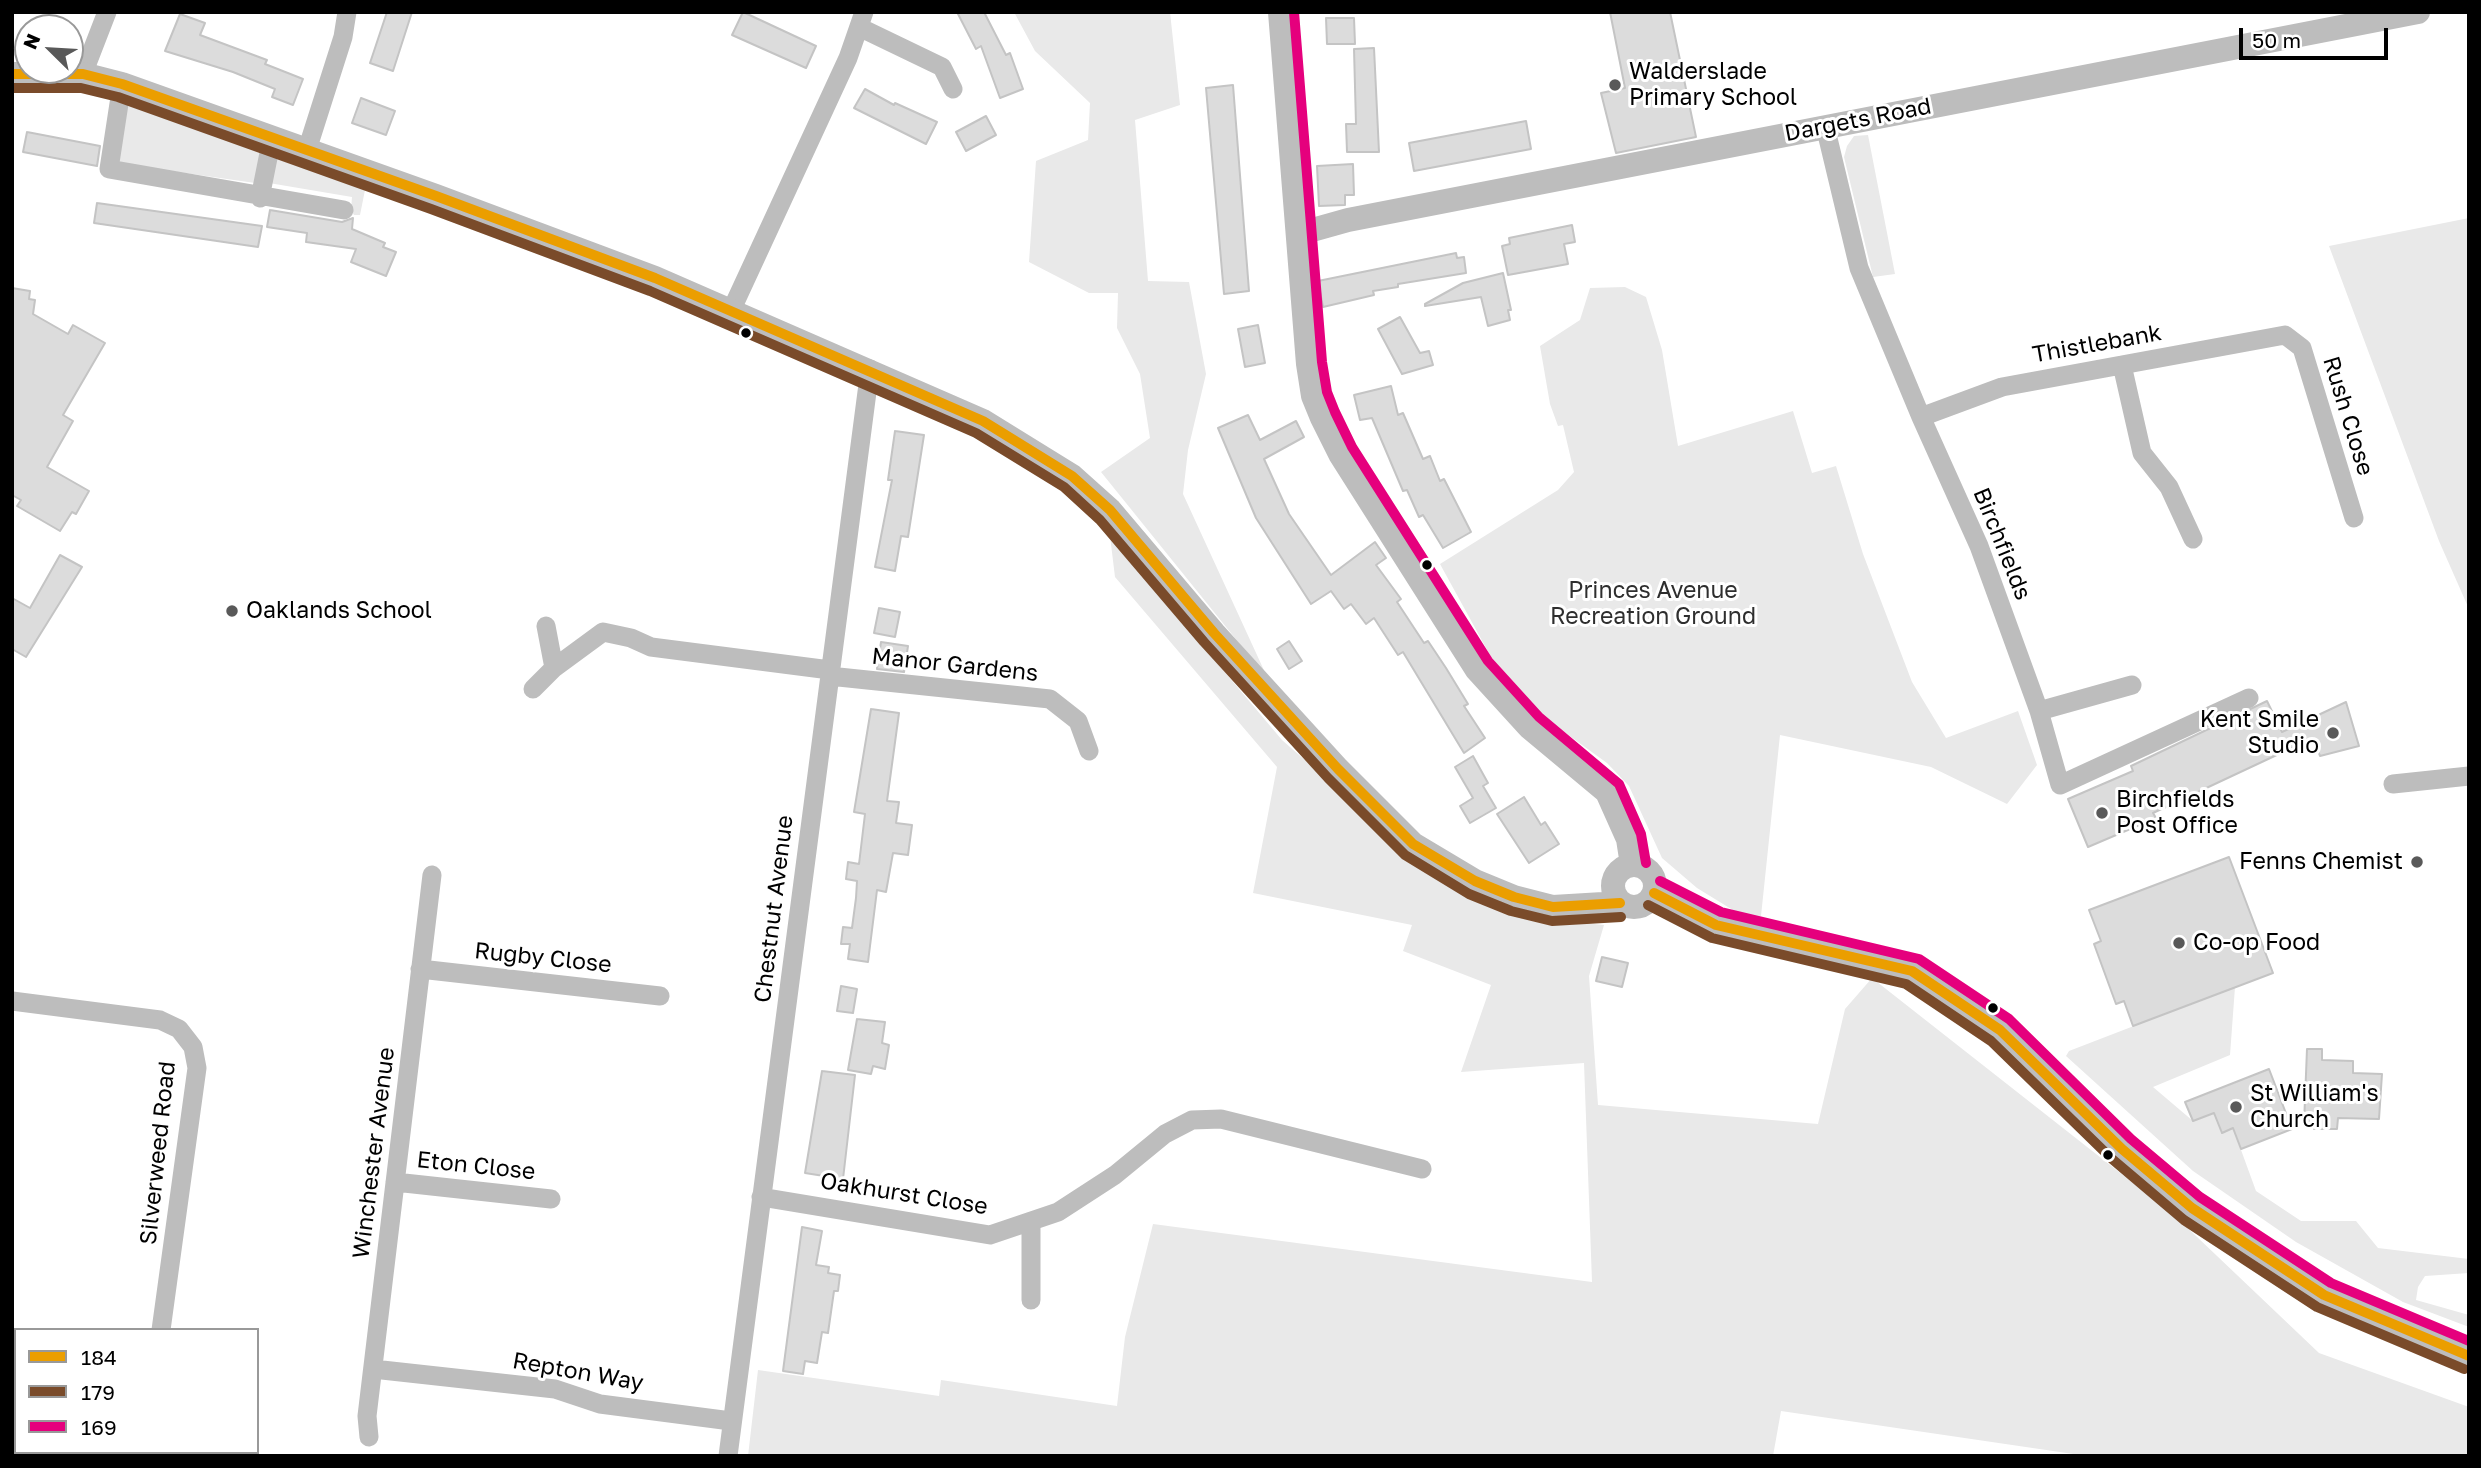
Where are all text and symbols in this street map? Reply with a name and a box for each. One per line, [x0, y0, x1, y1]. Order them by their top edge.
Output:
north arrow [14, 14, 84, 84]
scale bar [2243, 14, 2392, 58]
text: 50 m [2252, 27, 2301, 53]
text: N [18, 30, 45, 52]
place label: Walderslade Primary School [1629, 58, 1797, 112]
marker: Walderslade Primary School [1607, 77, 1623, 93]
street label: Dargets Road [1782, 92, 1934, 148]
street label: Thistlebank [2030, 319, 2164, 369]
unlabelled marker [739, 326, 753, 340]
street label: Rush Close [2317, 353, 2379, 479]
street label: Birchfields [1967, 484, 2037, 604]
unlabelled marker [1420, 558, 1434, 572]
park label: Princes Avenue Recreation Ground [1550, 577, 1756, 631]
place label: Oaklands School [246, 597, 432, 625]
marker: Oaklands School [224, 603, 240, 619]
street label: Manor Gardens [870, 643, 1040, 687]
place label: Kent Smile Studio [2200, 706, 2319, 760]
marker: Kent Smile Studio [2325, 725, 2341, 741]
place label: Birchfields Post Office [2116, 786, 2238, 840]
marker: Birchfields Post Office [2094, 805, 2110, 821]
street label: Chestnut Avenue [749, 814, 799, 1004]
place label: Fenns Chemist [2239, 848, 2403, 876]
marker: Fenns Chemist [2409, 854, 2425, 870]
place label: Co-op Food [2193, 929, 2320, 957]
marker: Co-op Food [2171, 935, 2187, 951]
street label: Rugby Close [473, 937, 613, 979]
unlabelled marker [1986, 1001, 2000, 1015]
street label: Winchester Avenue [347, 1046, 401, 1260]
street label: Silverweed Road [135, 1060, 181, 1246]
place label: St William's Church [2250, 1080, 2379, 1134]
marker: St William's Church [2228, 1099, 2244, 1115]
street label: Eton Close [415, 1146, 537, 1186]
unlabelled marker [2101, 1148, 2115, 1162]
street label: Oakhurst Close [818, 1167, 990, 1221]
legend [14, 1328, 259, 1454]
text: 184 [81, 1344, 117, 1370]
street label: Repton Way [510, 1347, 646, 1397]
text: 179 [81, 1379, 115, 1405]
text: 169 [81, 1414, 117, 1440]

